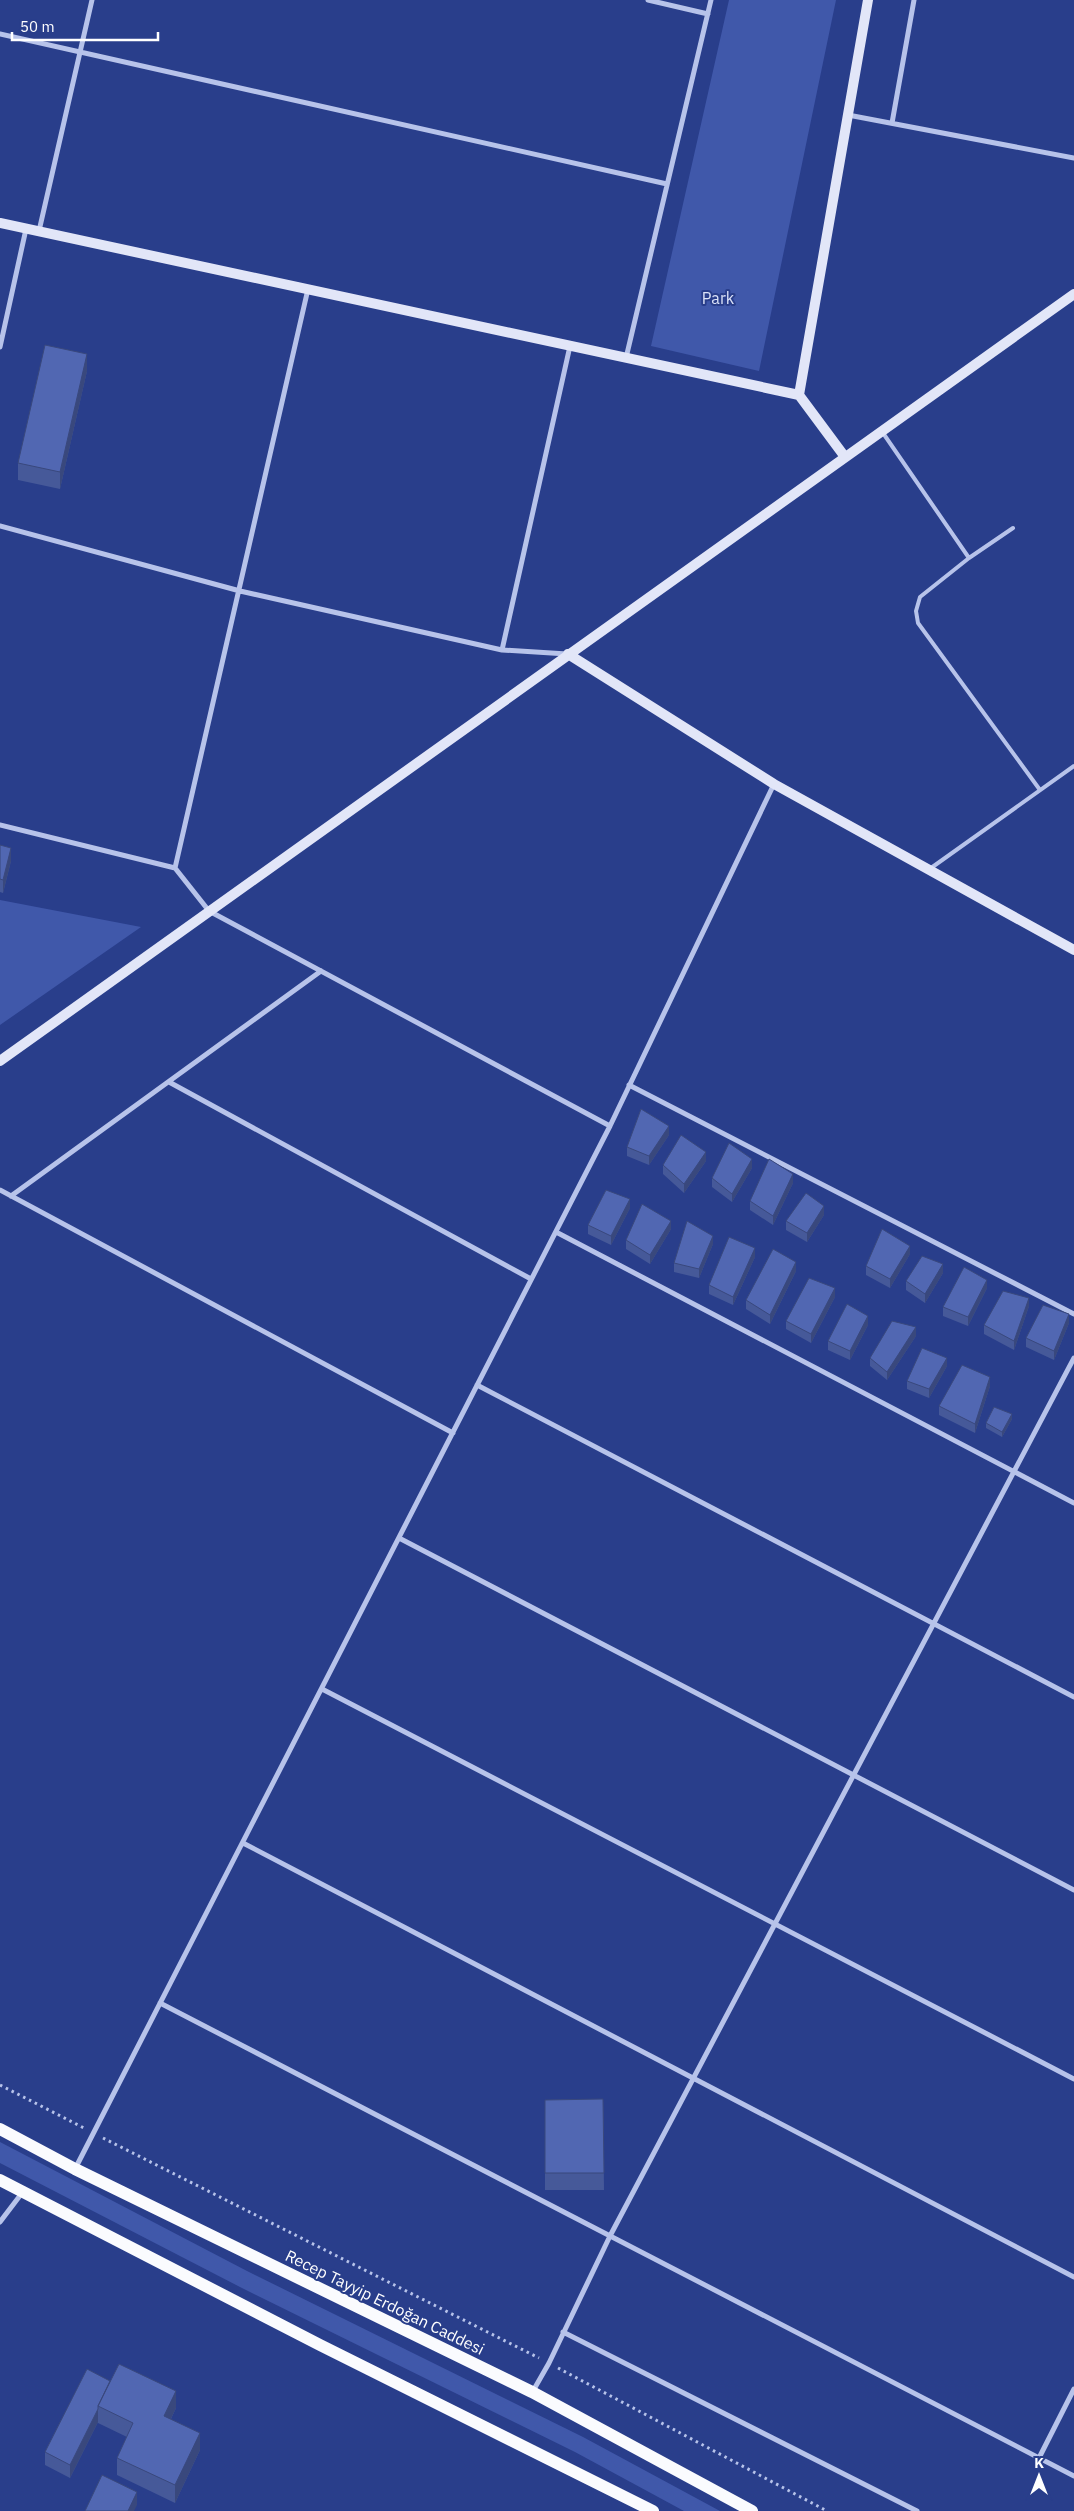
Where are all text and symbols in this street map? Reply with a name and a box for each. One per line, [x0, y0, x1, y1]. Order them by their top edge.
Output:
scale bar [12, 10, 159, 42]
text: 50 m [20, 17, 55, 36]
park label: Park [702, 288, 735, 308]
street label: Recep Tayyip Erdoğan Caddesi [282, 2245, 488, 2359]
north arrow [1014, 2451, 1064, 2501]
text: K [1034, 2454, 1044, 2472]

